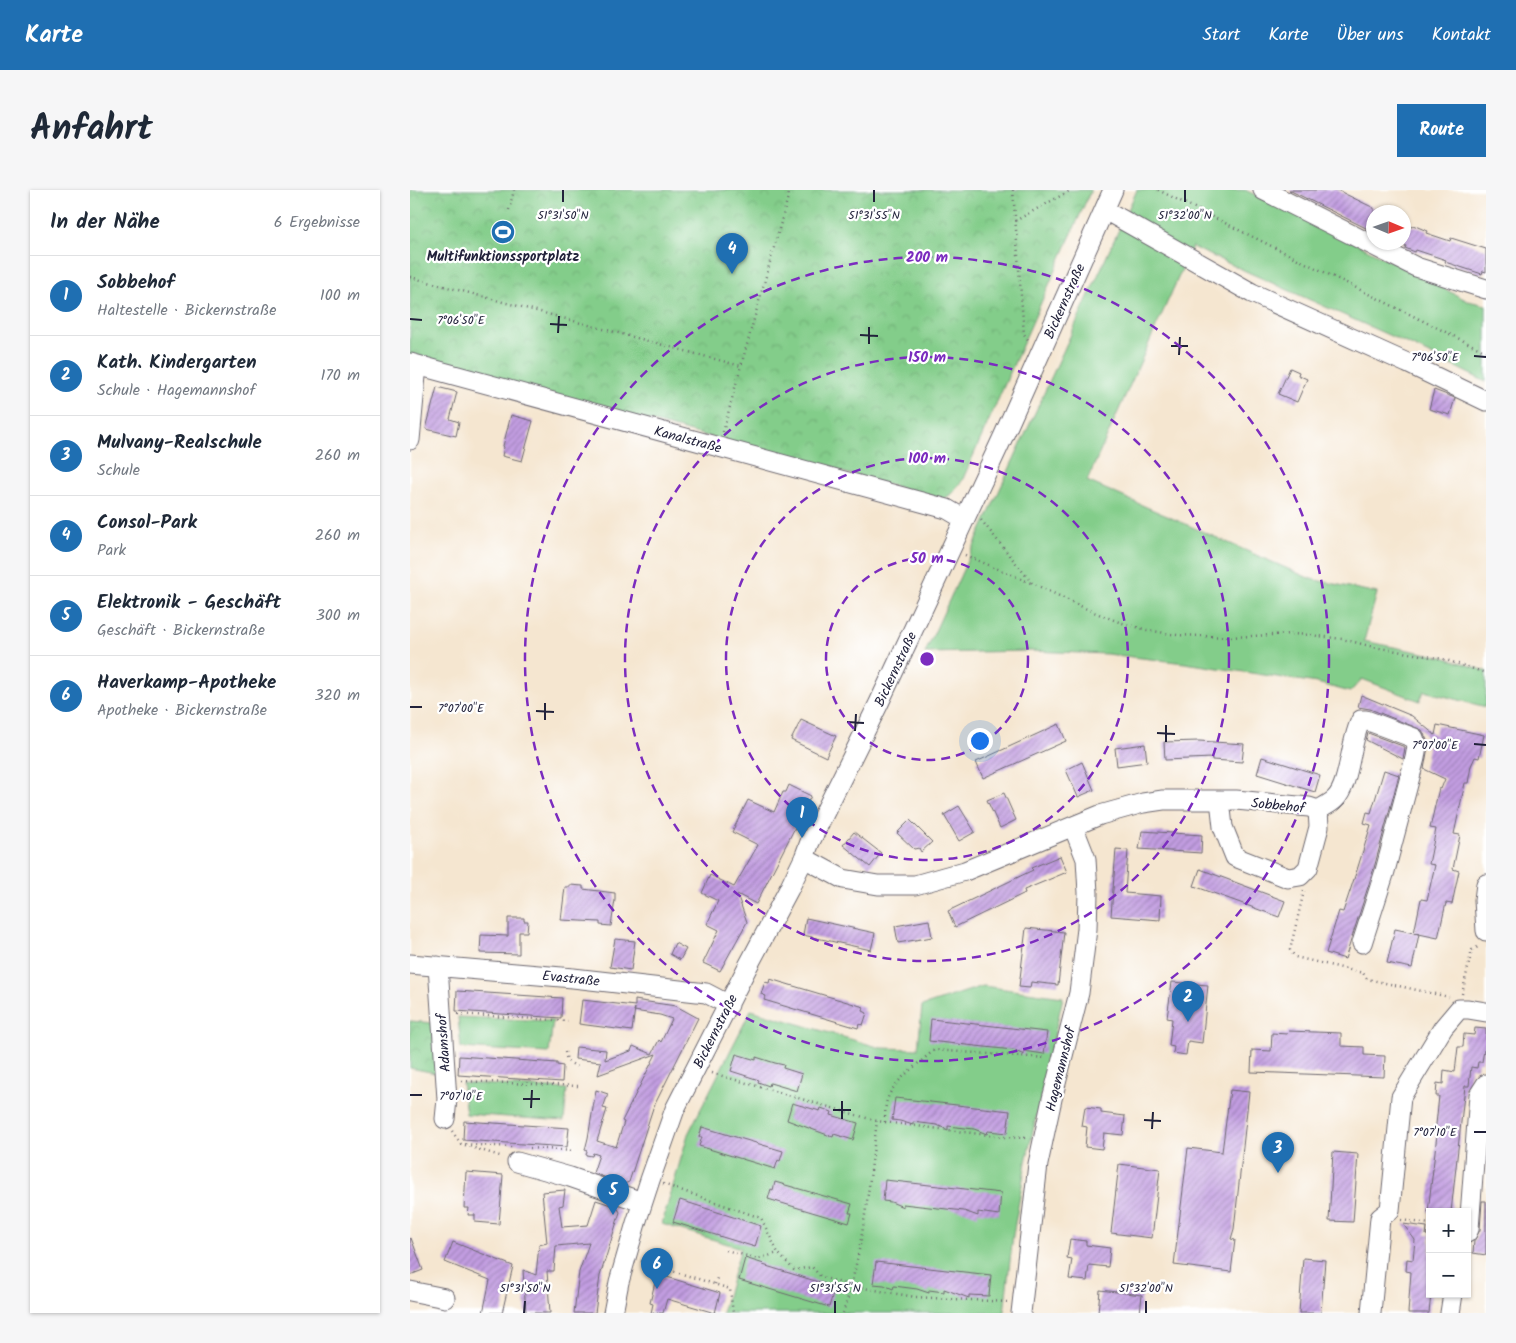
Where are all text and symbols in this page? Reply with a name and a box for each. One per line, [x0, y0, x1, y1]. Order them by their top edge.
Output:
text: Karte [25, 16, 83, 55]
text: Start [1202, 21, 1240, 50]
text: Karte [1268, 21, 1308, 50]
text: Über uns [1336, 21, 1404, 50]
text: Kontakt [1432, 21, 1491, 50]
text: Anfahrt [30, 102, 153, 158]
button: Route [1397, 104, 1486, 157]
north arrow [1366, 205, 1411, 250]
text: In der Nähe [50, 206, 160, 239]
text: 51°31'50"N [537, 206, 589, 225]
text: 51°31'55"N [848, 206, 900, 225]
text: 51°32'00"N [1158, 206, 1212, 225]
text: 6 Ergebnisse [274, 210, 360, 235]
sports icon: Multifunktionssportplatz [490, 219, 516, 245]
pin: 4 [716, 233, 748, 274]
place label: Multifunktionssportplatz [427, 246, 580, 268]
text: 200 m [906, 246, 948, 270]
street label: Bickernstraße [1038, 260, 1092, 343]
text: Sobbehof [97, 268, 175, 298]
text: 1 [64, 283, 68, 308]
text: 100 m [320, 283, 360, 308]
text: Haltestelle · Bickernstraße [97, 298, 276, 323]
text: 7°06'50"E [437, 311, 486, 330]
text: 150 m [908, 346, 946, 370]
text: Kath. Kindergarten [97, 348, 257, 378]
text: 7°06'50"E [1411, 348, 1460, 367]
text: 2 [61, 363, 71, 388]
text: 170 m [320, 363, 360, 388]
text: Schule · Hagemannshof [97, 378, 256, 403]
street label: Kanalstraße [651, 420, 725, 460]
text: Mulvany-Realschule [97, 428, 262, 458]
text: 3 [62, 443, 70, 468]
text: 260 m [315, 443, 360, 468]
text: 100 m [908, 447, 946, 471]
text: Schule [97, 458, 140, 483]
text: Consol-Park [97, 508, 197, 538]
text: 4 [62, 523, 70, 548]
text: 260 m [315, 523, 360, 548]
text: Park [97, 538, 126, 563]
text: 50 m [909, 547, 944, 571]
text: Elektronik - Geschäft [97, 588, 281, 618]
text: 5 [62, 603, 70, 628]
text: 300 m [316, 603, 360, 628]
text: Geschäft · Bickernstraße [97, 618, 265, 643]
street label: Bickernstraße [869, 628, 923, 711]
centre of rings [918, 650, 936, 668]
text: Haverkamp-Apotheke [97, 668, 276, 698]
text: 6 [62, 683, 70, 708]
text: 320 m [314, 683, 360, 708]
text: Apotheke · Bickernstraße [97, 698, 267, 723]
text: 7°07'00"E [438, 699, 485, 718]
your location [967, 728, 993, 754]
text: 7°07'00"E [1412, 736, 1459, 755]
street label: Sobbehof [1250, 792, 1308, 820]
pin: 1 [786, 797, 818, 838]
street label: Evastraße [541, 965, 601, 993]
pin: 2 [1172, 981, 1204, 1022]
street label: Bickernstraße [688, 990, 744, 1072]
street label: Adamshof [431, 1011, 457, 1073]
street label: Hagemannshof [1040, 1023, 1083, 1114]
text: 7°07'10"E [439, 1087, 484, 1106]
text: 7°07'10"E [1413, 1123, 1458, 1142]
pin: 3 [1262, 1132, 1294, 1173]
pin: 5 [597, 1174, 629, 1215]
map controls [1426, 1208, 1471, 1298]
button: + [1426, 1208, 1471, 1253]
pin: 6 [641, 1248, 673, 1289]
button: − [1426, 1253, 1471, 1298]
text: 51°31'50"N [499, 1279, 551, 1298]
text: 51°31'55"N [809, 1279, 861, 1298]
text: 51°32'00"N [1119, 1279, 1173, 1298]

